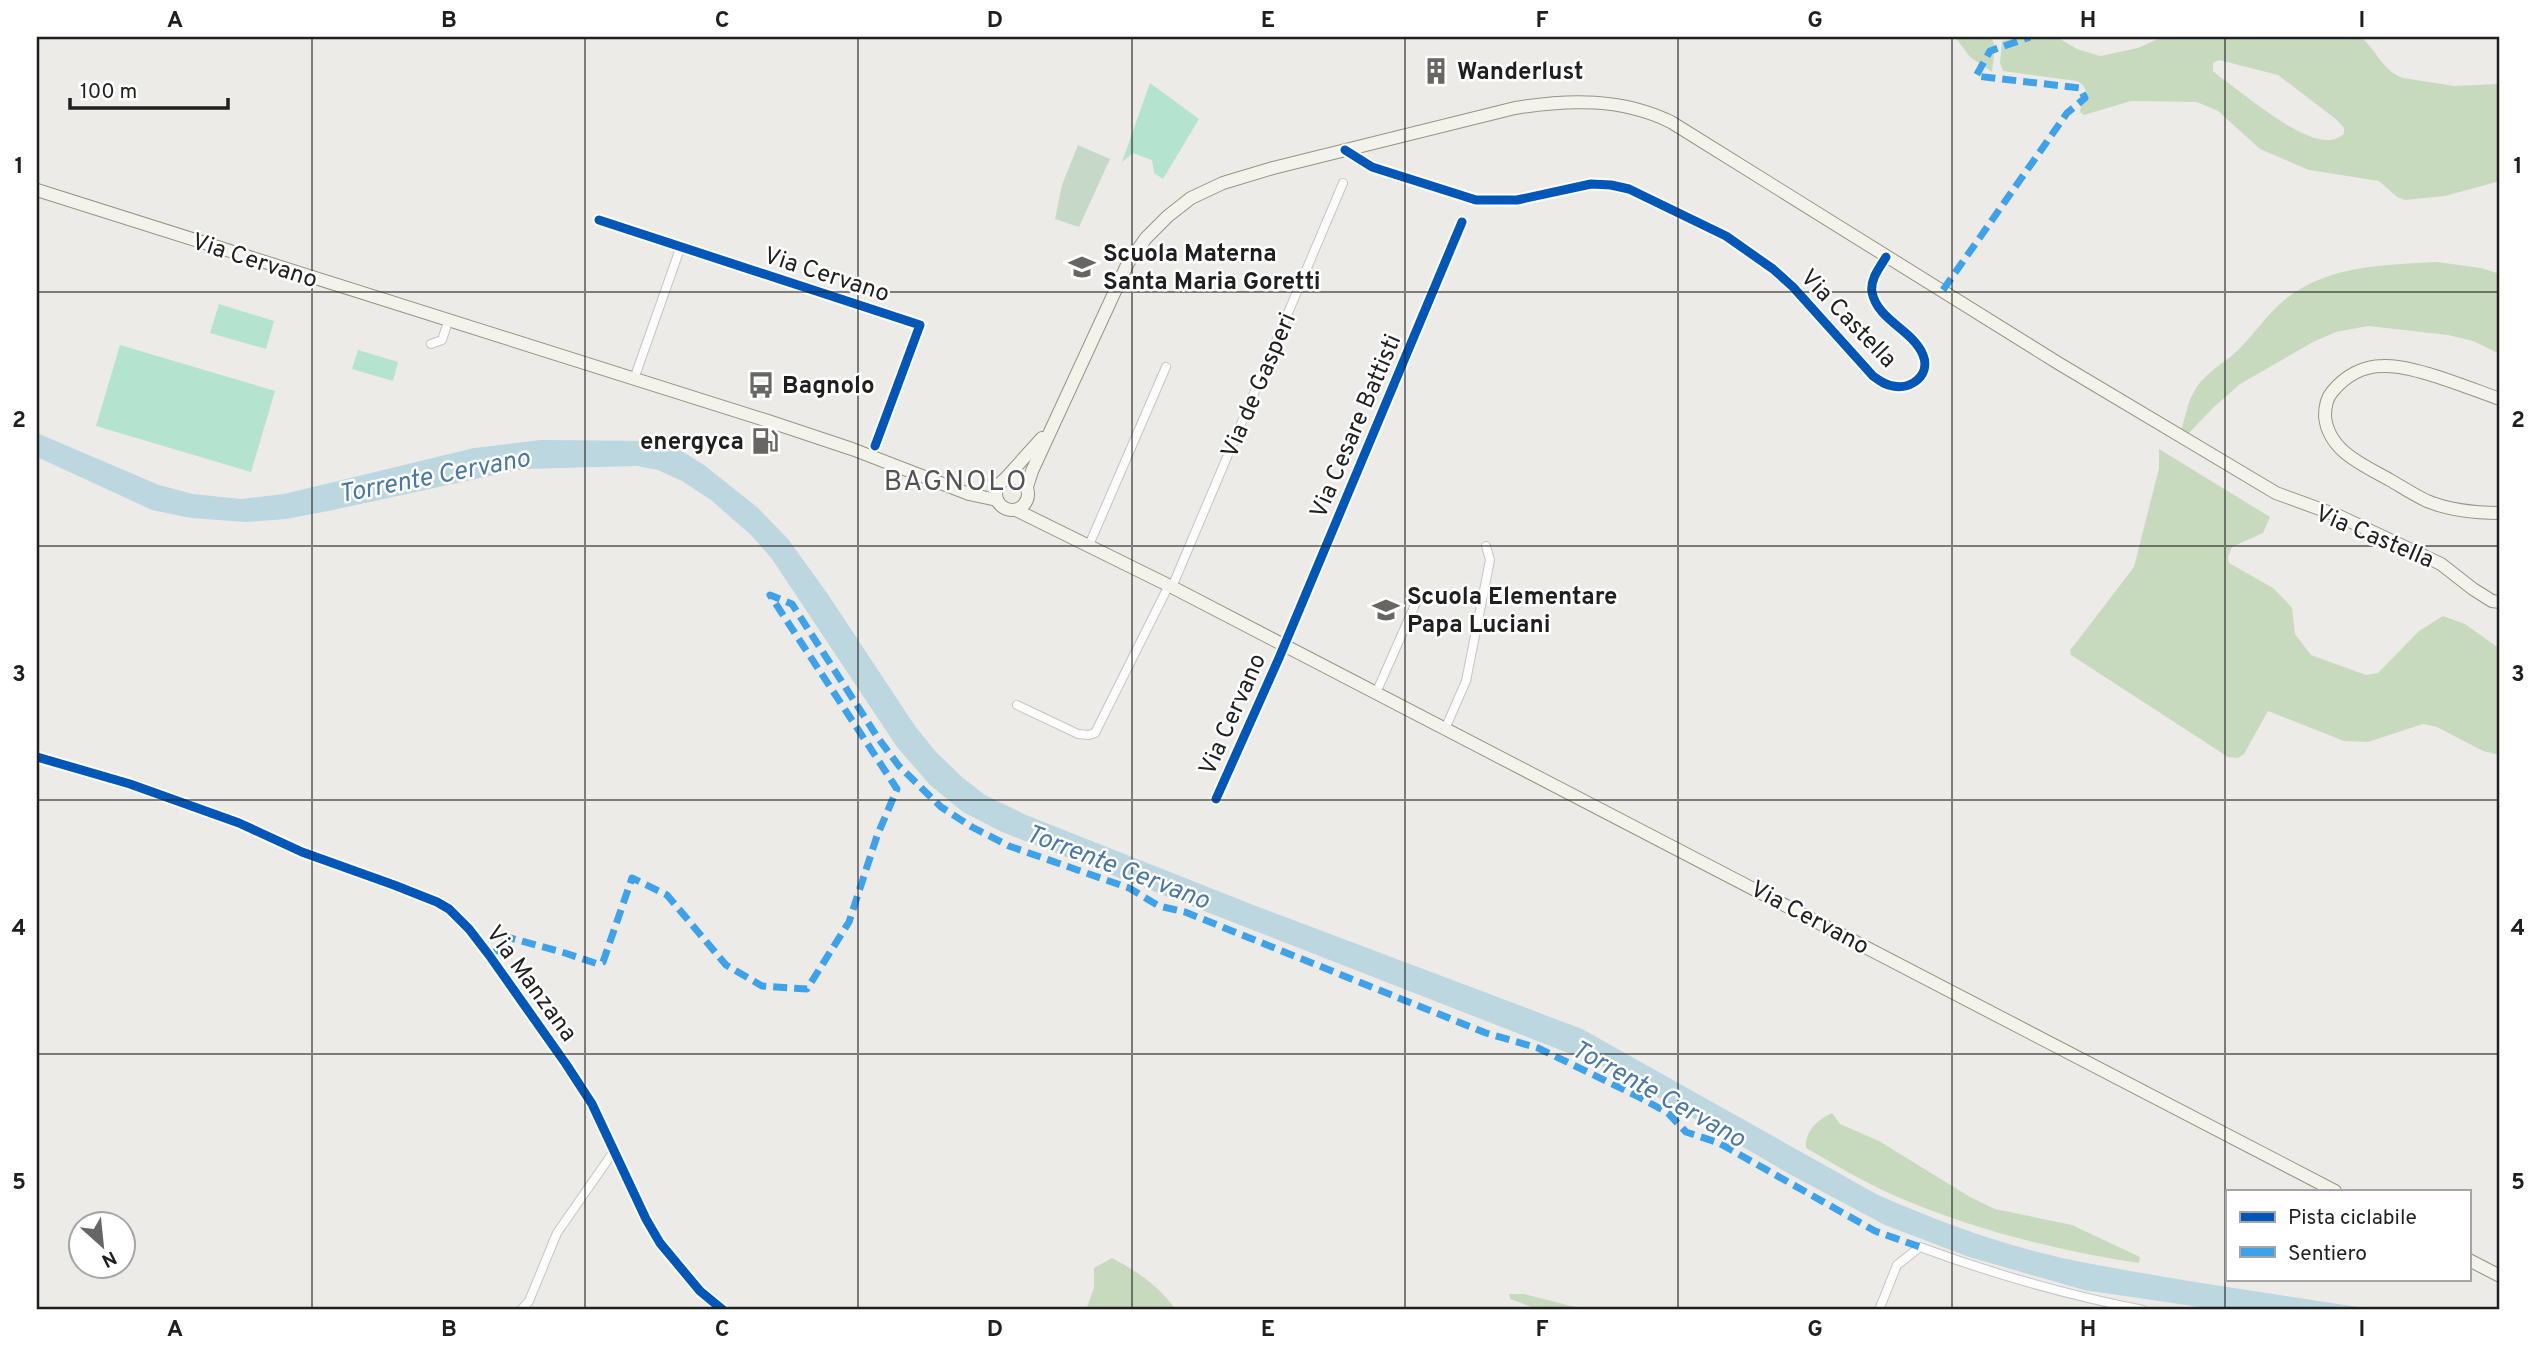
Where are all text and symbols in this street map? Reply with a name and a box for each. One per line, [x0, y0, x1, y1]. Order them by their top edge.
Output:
text: A [167, 7, 183, 36]
text: B [441, 7, 457, 36]
text: C [715, 7, 729, 36]
text: D [987, 7, 1003, 36]
text: E [1261, 7, 1275, 36]
text: F [1535, 7, 1549, 36]
text: G [1807, 7, 1823, 36]
text: H [2080, 7, 2096, 36]
text: I [2359, 7, 2365, 36]
building icon: Wanderlust [1421, 56, 1451, 86]
place label: Wanderlust [1457, 58, 1583, 88]
scale bar [70, 66, 228, 110]
text: 100 m [80, 79, 137, 106]
text: 1 [14, 153, 24, 182]
text: 1 [2513, 153, 2523, 182]
street label: Via Cervano [188, 227, 321, 296]
place label: Scuola Materna Santa Maria Goretti [1103, 240, 1320, 298]
street label: Via Cervano [760, 241, 893, 310]
school or university icon: Scuola Materna Santa Maria Goretti [1067, 252, 1097, 282]
street label: Via Castella [1793, 264, 1902, 375]
street label: Via de Gasperi [1216, 309, 1304, 463]
street label: Via Cesare Battisti [1305, 330, 1409, 523]
bus stop icon: Bagnolo [746, 370, 776, 400]
place label: Bagnolo [782, 372, 875, 402]
text: 2 [12, 407, 26, 436]
text: 2 [2511, 407, 2525, 436]
fuel station icon: energyca [750, 426, 780, 456]
place label: energyca [640, 428, 744, 458]
water label: Torrente Cervano [336, 443, 533, 512]
district label: BAGNOLO [884, 465, 1028, 501]
street label: Via Castella [2310, 499, 2438, 576]
place label: Scuola Elementare Papa Luciani [1407, 583, 1618, 641]
school or university icon: Scuola Elementare Papa Luciani [1371, 595, 1401, 625]
street label: Via Cervano [1194, 649, 1274, 780]
text: 3 [12, 661, 26, 690]
text: 3 [2511, 661, 2525, 690]
water label: Torrente Cervano [1021, 818, 1214, 919]
street label: Via Cervano [1744, 875, 1874, 963]
text: 4 [12, 915, 26, 944]
text: 4 [2511, 915, 2525, 944]
street label: Via Manzana [478, 920, 583, 1048]
water label: Torrente Cervano [1565, 1034, 1751, 1157]
text: 5 [12, 1169, 26, 1198]
text: 5 [2511, 1169, 2525, 1198]
legend [2226, 1190, 2470, 1280]
text: Pista ciclabile [2288, 1205, 2417, 1232]
north arrow [66, 1210, 136, 1280]
text: Sentiero [2288, 1241, 2367, 1268]
text: N [97, 1245, 120, 1272]
text: A [167, 1316, 183, 1345]
text: B [441, 1316, 457, 1345]
text: C [715, 1316, 729, 1345]
text: D [987, 1316, 1003, 1345]
text: E [1261, 1316, 1275, 1345]
text: F [1535, 1316, 1549, 1345]
text: G [1807, 1316, 1823, 1345]
text: H [2080, 1316, 2096, 1345]
text: I [2359, 1316, 2365, 1345]

